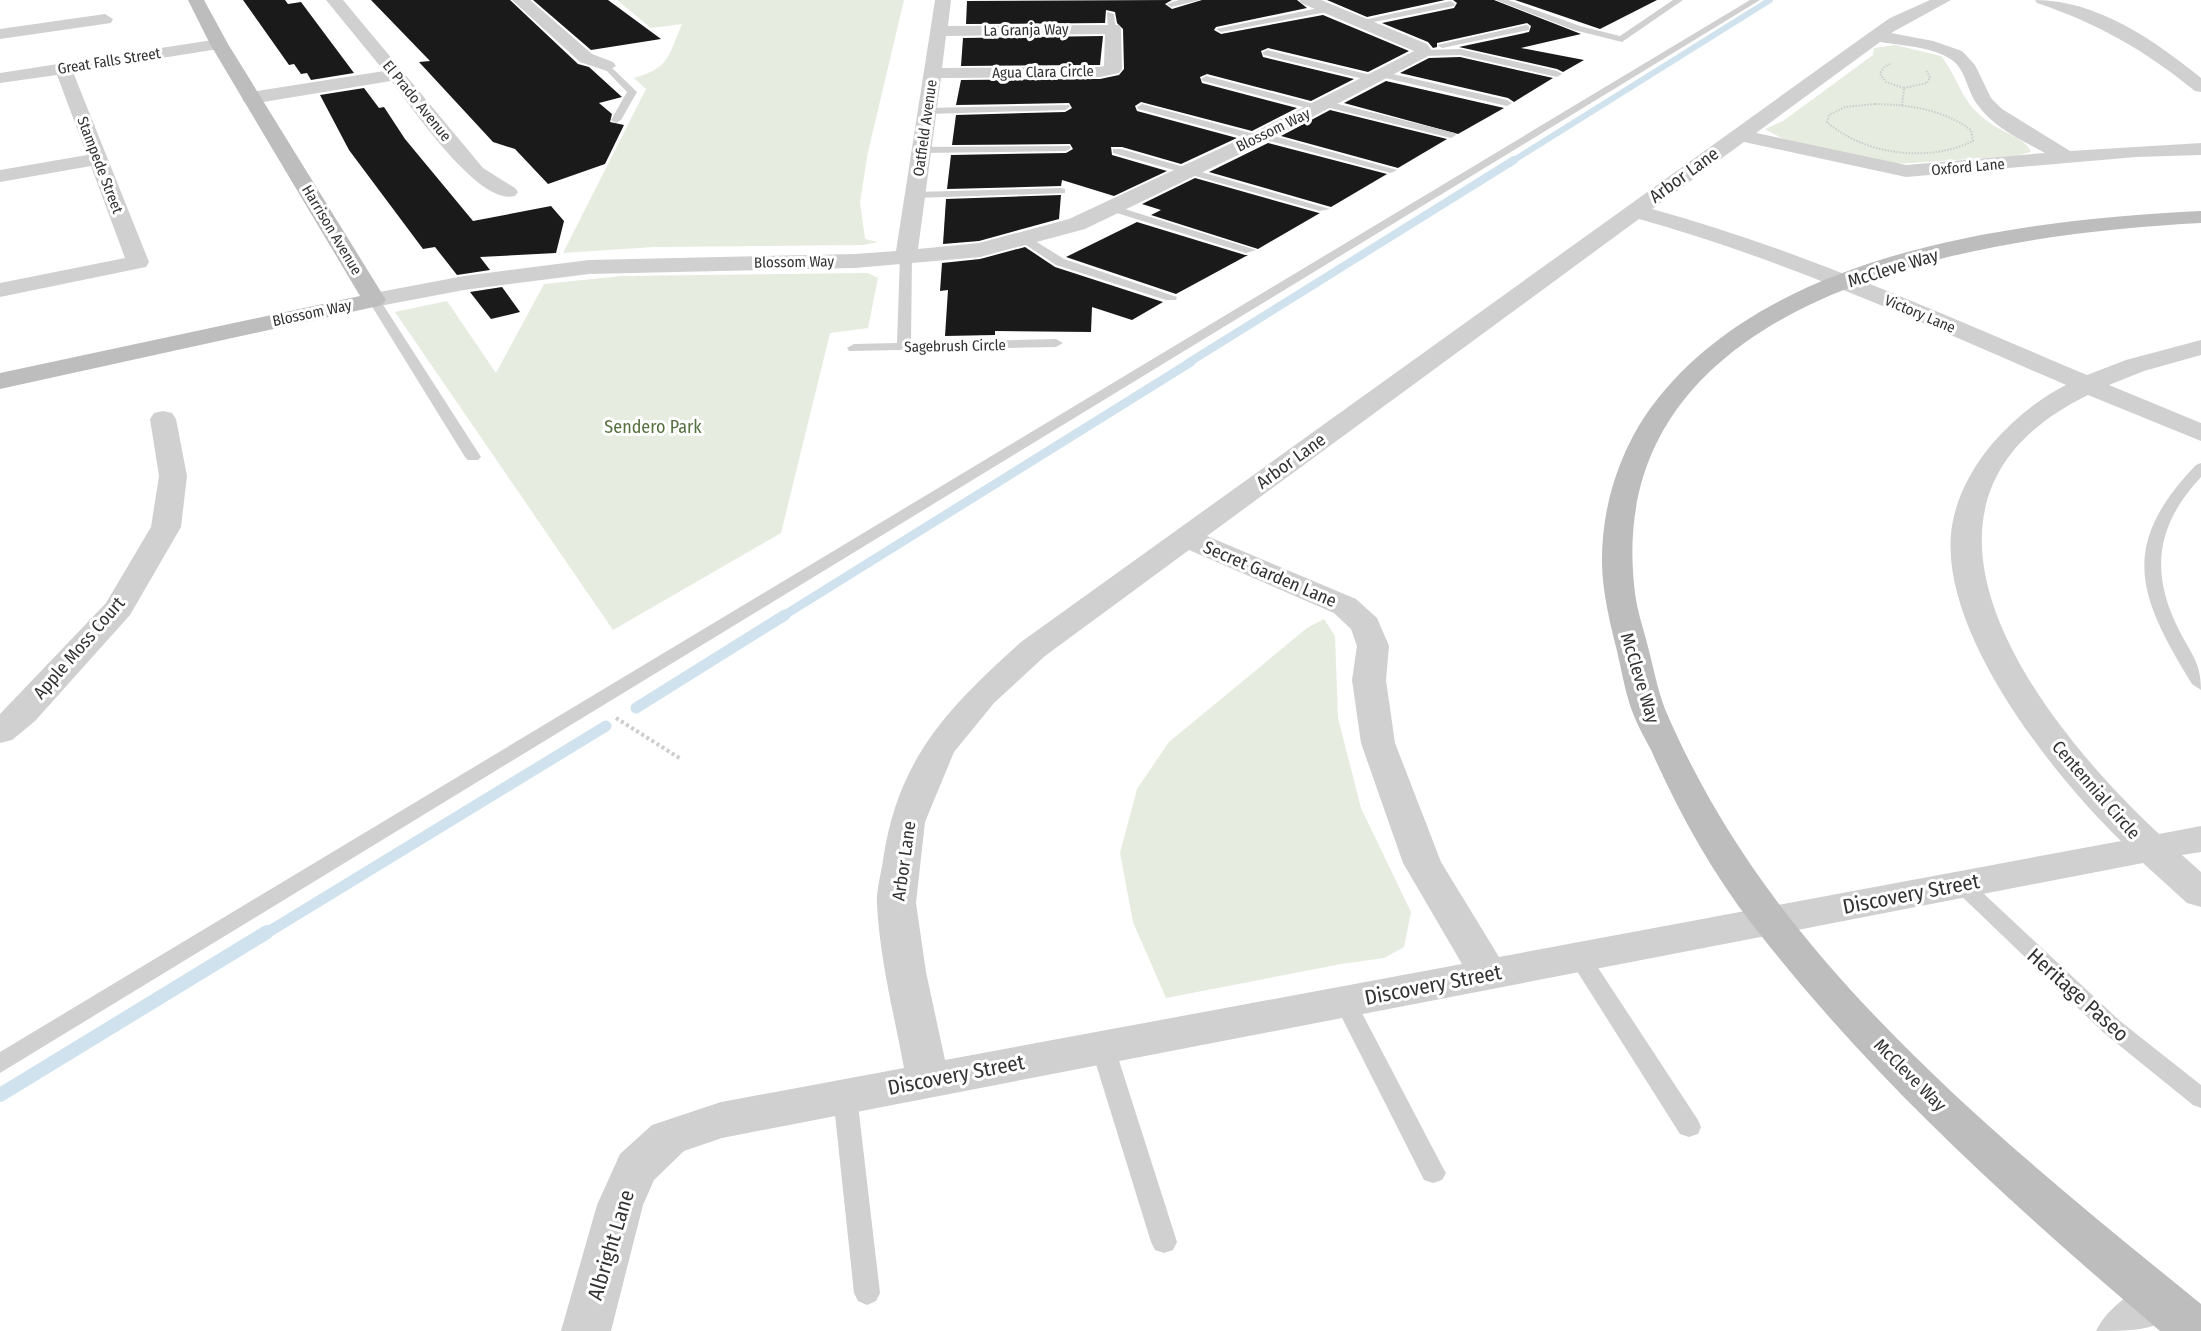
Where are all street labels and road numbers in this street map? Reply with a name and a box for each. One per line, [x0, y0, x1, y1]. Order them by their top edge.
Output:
street label: La Granja Way [983, 20, 1069, 40]
street label: Great Falls Street [56, 44, 162, 78]
street label: El Prado Avenue [379, 57, 455, 145]
street label: Agua Clara Circle [992, 62, 1094, 82]
street label: Oatfield Avenue [909, 79, 941, 177]
street label: Blossom Way [1233, 104, 1313, 156]
street label: Stampede Street [73, 114, 127, 216]
street label: Arbor Lane [1645, 142, 1723, 208]
street label: Oxford Lane [1930, 155, 2006, 179]
street label: Harrison Avenue [298, 182, 366, 278]
street label: McCleve Way [1845, 244, 1941, 292]
street label: Blossom Way [754, 252, 835, 272]
street label: Victory Lane [1882, 291, 1958, 337]
street label: Blossom Way [271, 296, 353, 330]
street label: Sagebrush Circle [904, 336, 1006, 356]
street label: Arbor Lane [1252, 428, 1330, 494]
street label: Secret Garden Lane [1200, 536, 1340, 612]
street label: Apple Moss Court [29, 592, 129, 703]
street label: McCleve Way [1616, 630, 1664, 726]
street label: Centennial Circle [2047, 736, 2145, 844]
street label: Arbor Lane [888, 820, 920, 902]
street label: Discovery Street [1840, 868, 1982, 920]
street label: Heritage Paseo [2022, 943, 2134, 1047]
street label: Discovery Street [1362, 959, 1504, 1011]
street label: McCleve Way [1869, 1034, 1951, 1116]
street label: Discovery Street [885, 1049, 1027, 1101]
street label: Albright Lane [582, 1187, 640, 1303]

